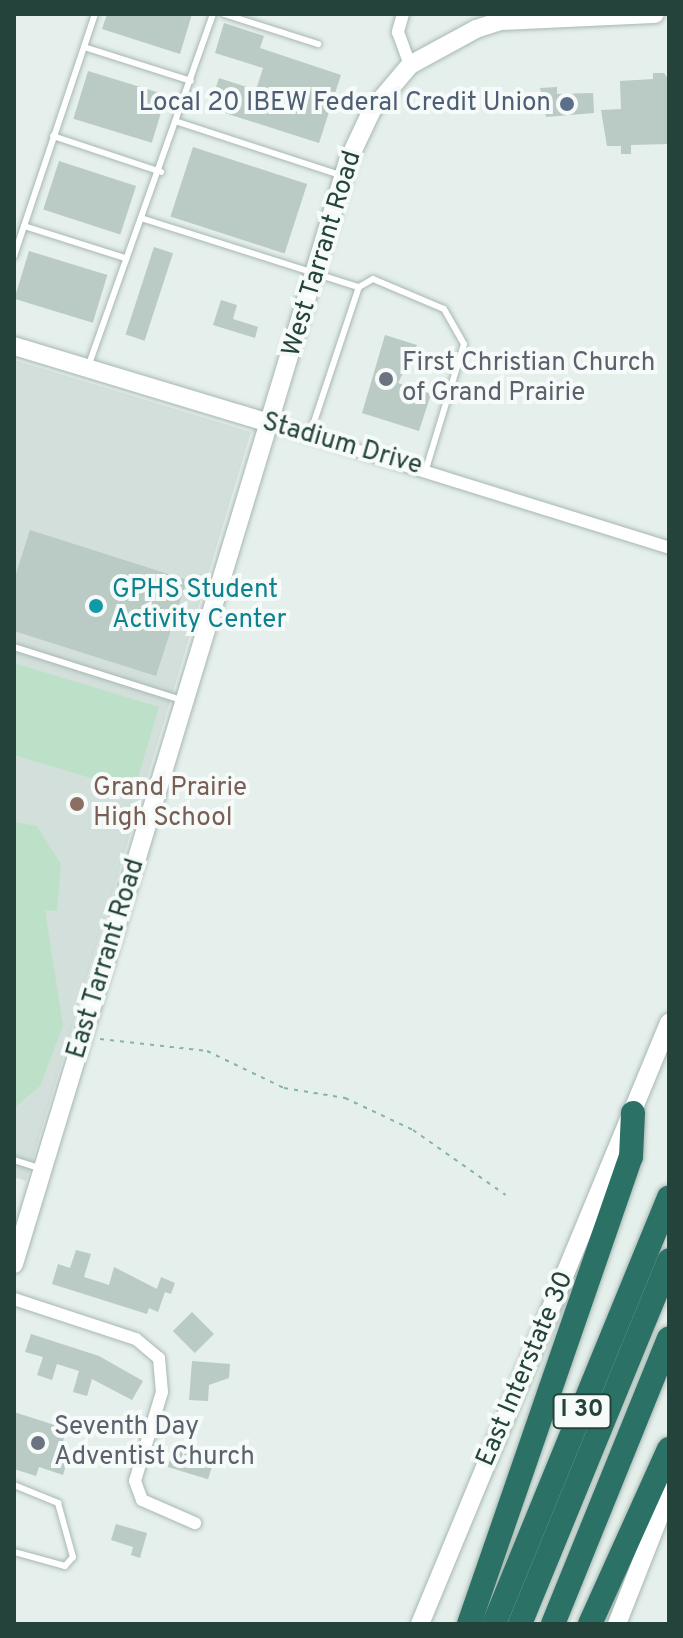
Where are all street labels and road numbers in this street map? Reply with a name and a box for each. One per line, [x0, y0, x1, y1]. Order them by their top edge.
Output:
street label: West Tarrant Road [277, 147, 369, 361]
street label: Stadium Drive [259, 407, 425, 483]
street label: East Tarrant Road [62, 855, 152, 1063]
street label: East Interstate 30 [471, 1267, 581, 1471]
road number: I 30 [552, 1391, 612, 1431]

